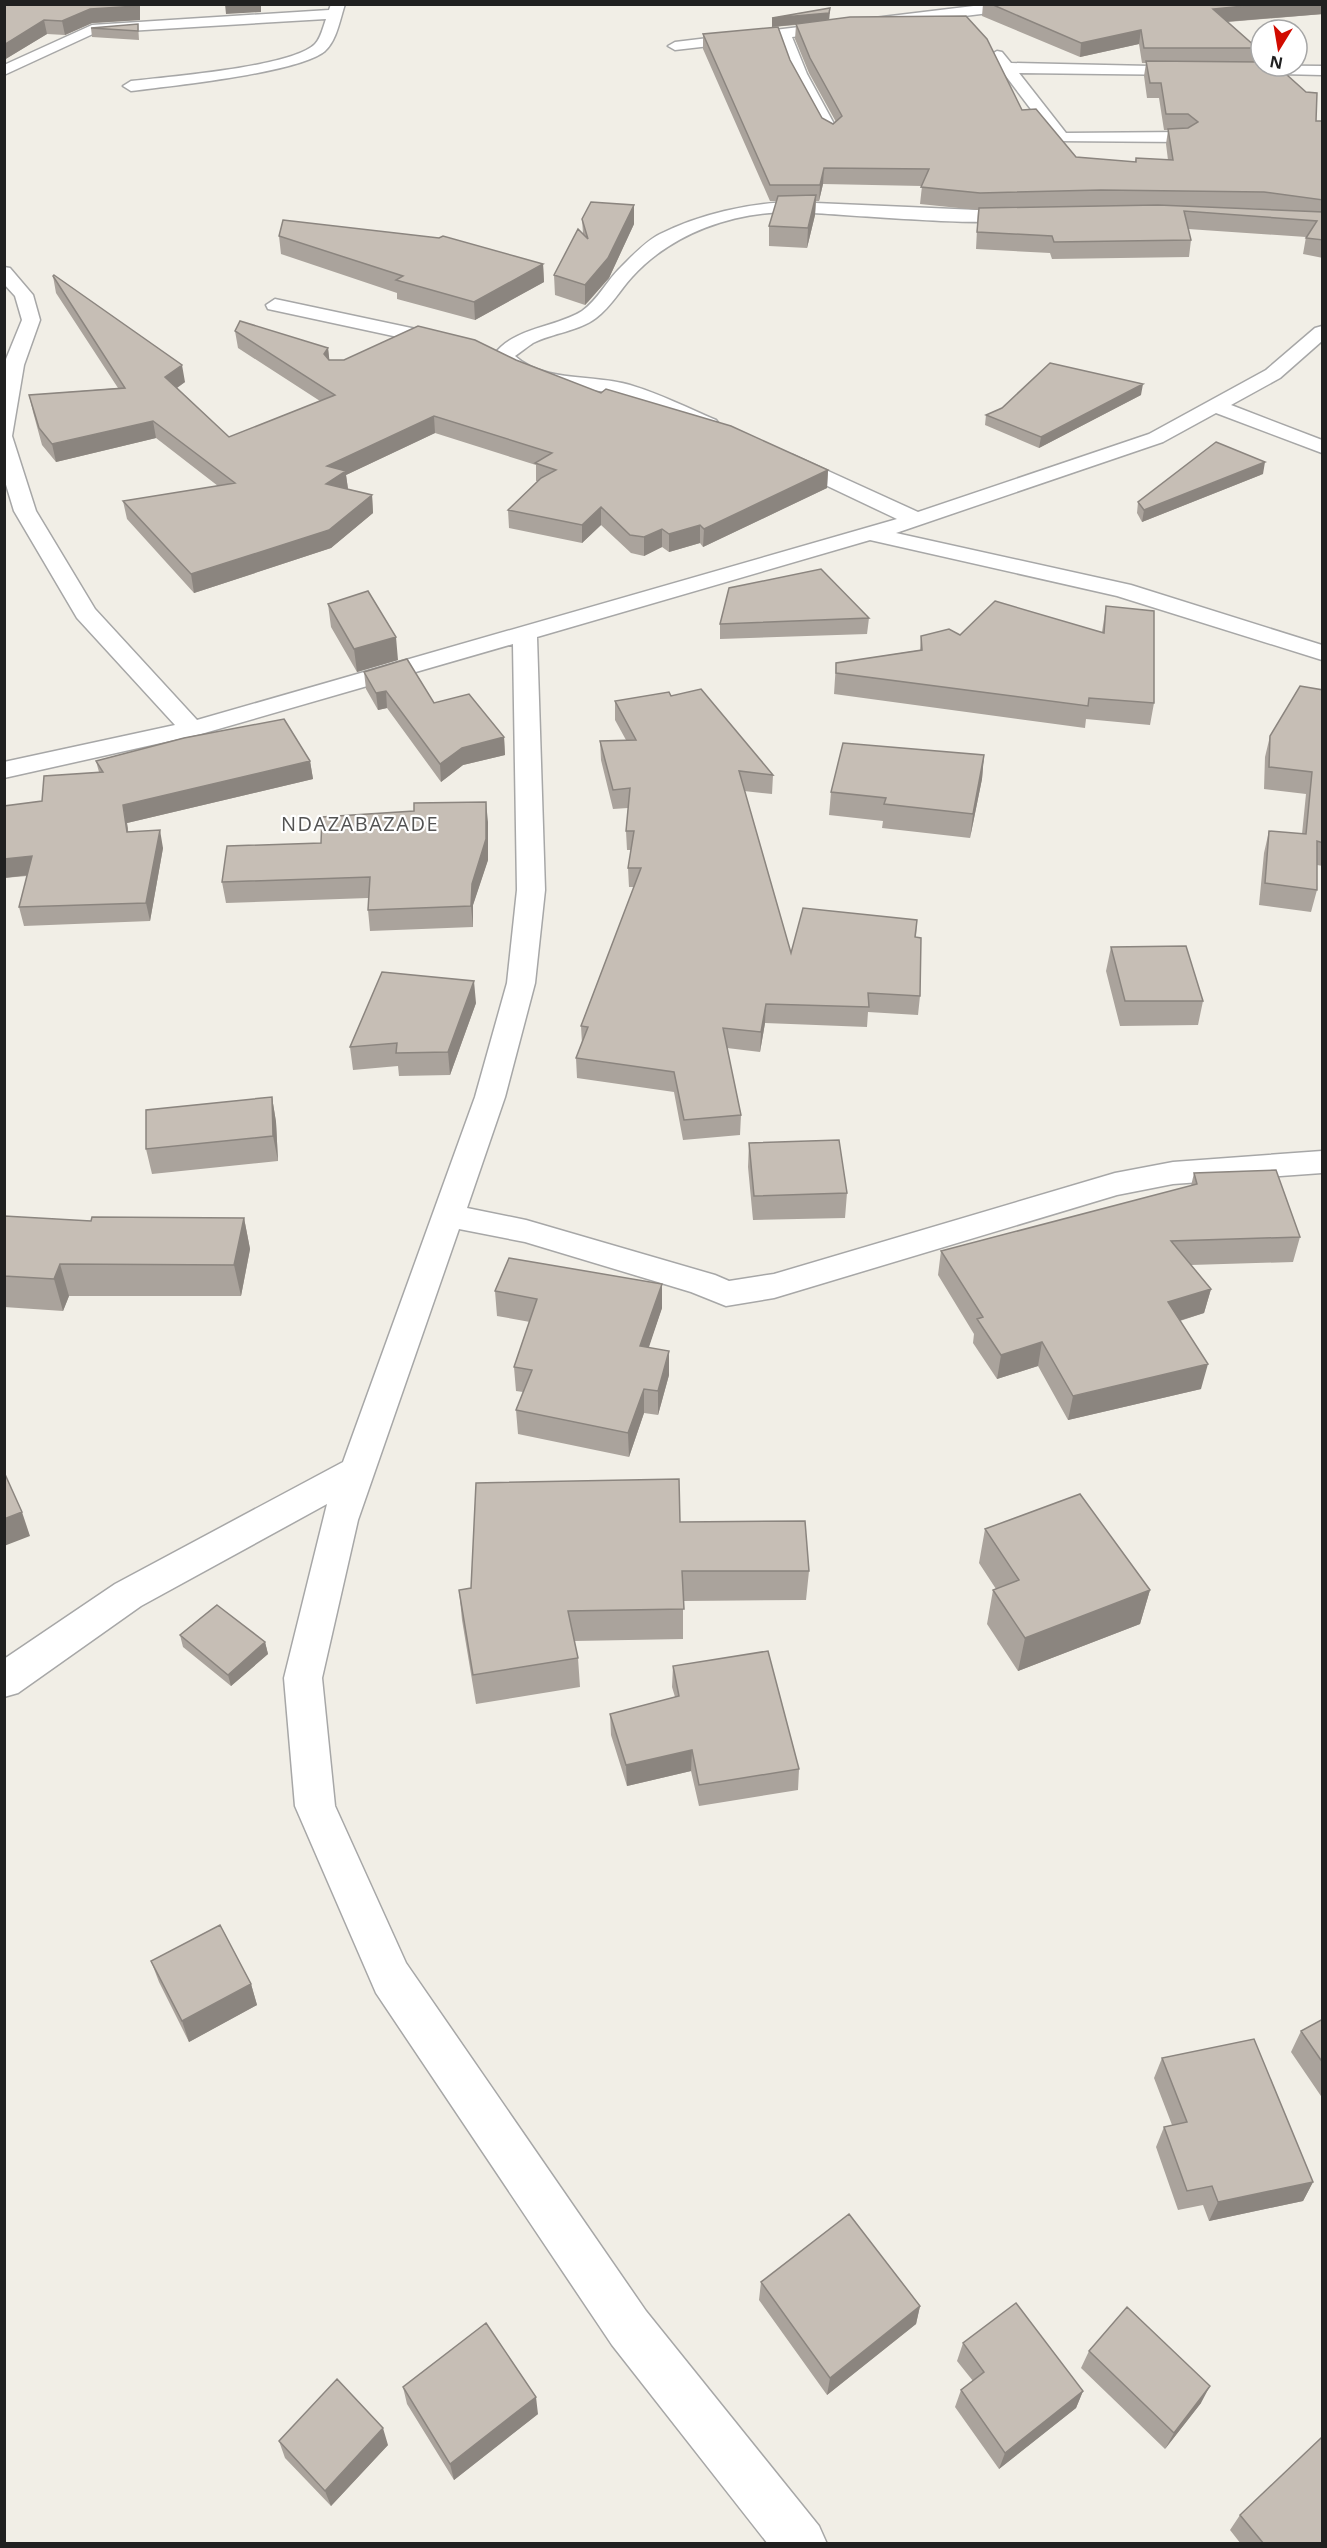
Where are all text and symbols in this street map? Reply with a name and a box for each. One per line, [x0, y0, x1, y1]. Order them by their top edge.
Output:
north arrow [1249, 18, 1309, 78]
text: N [1268, 51, 1285, 75]
district label: NDAZABAZADE [281, 810, 439, 837]

